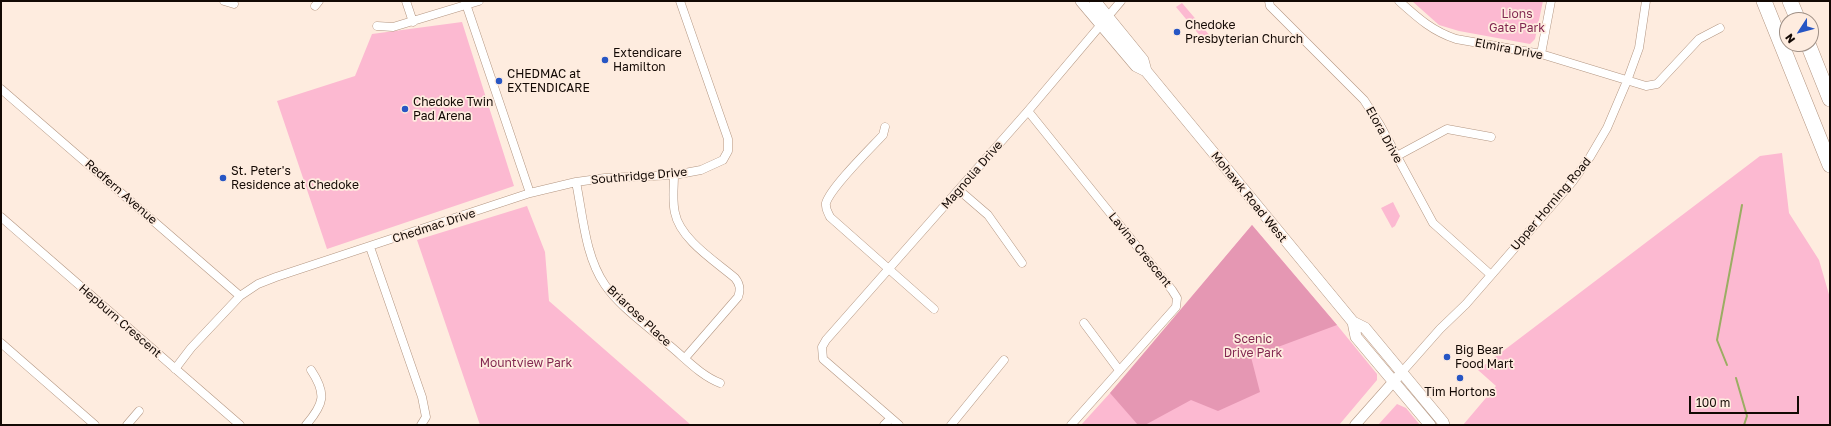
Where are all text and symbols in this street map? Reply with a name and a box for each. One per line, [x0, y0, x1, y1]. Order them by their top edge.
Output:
park label: Lions Gate Park [1489, 7, 1545, 35]
north arrow [1779, 12, 1819, 52]
place label: Chedoke Presbyterian Church [1185, 18, 1303, 46]
marker: Chedoke Presbyterian Church [1172, 27, 1182, 37]
text: N [1782, 32, 1797, 46]
street label: Elmira Drive [1474, 35, 1544, 63]
place label: Extendicare Hamilton [613, 46, 682, 74]
marker: Extendicare Hamilton [600, 55, 610, 65]
place label: CHEDMAC at EXTENDICARE [507, 67, 590, 95]
marker: CHEDMAC at EXTENDICARE [494, 76, 504, 86]
place label: Chedoke Twin Pad Arena [413, 95, 493, 123]
marker: Chedoke Twin Pad Arena [400, 104, 410, 114]
street label: Elora Drive [1363, 104, 1405, 166]
street label: Magnolia Drive [938, 138, 1006, 212]
street label: Mohawk Road West [1208, 149, 1290, 245]
street label: Upper Horning Road [1508, 155, 1594, 253]
street label: Redfern Avenue [82, 157, 160, 227]
place label: St. Peter's Residence at Chedoke [231, 164, 359, 192]
street label: Southridge Drive [590, 165, 688, 187]
marker: St. Peter's Residence at Chedoke [218, 173, 228, 183]
street label: Chedmac Drive [391, 206, 477, 246]
street label: Lavina Crescent [1105, 210, 1175, 290]
street label: Hepburn Crescent [76, 281, 164, 361]
street label: Briarose Place [604, 283, 674, 349]
park label: Scenic Drive Park [1224, 332, 1282, 360]
place label: Big Bear Food Mart [1455, 343, 1514, 371]
marker: Big Bear Food Mart [1442, 352, 1452, 362]
park label: Mountview Park [480, 356, 572, 370]
marker: Tim Hortons [1455, 373, 1465, 383]
place label: Tim Hortons [1424, 385, 1496, 399]
scale bar [1691, 388, 1801, 414]
text: 100 m [1696, 395, 1730, 410]

